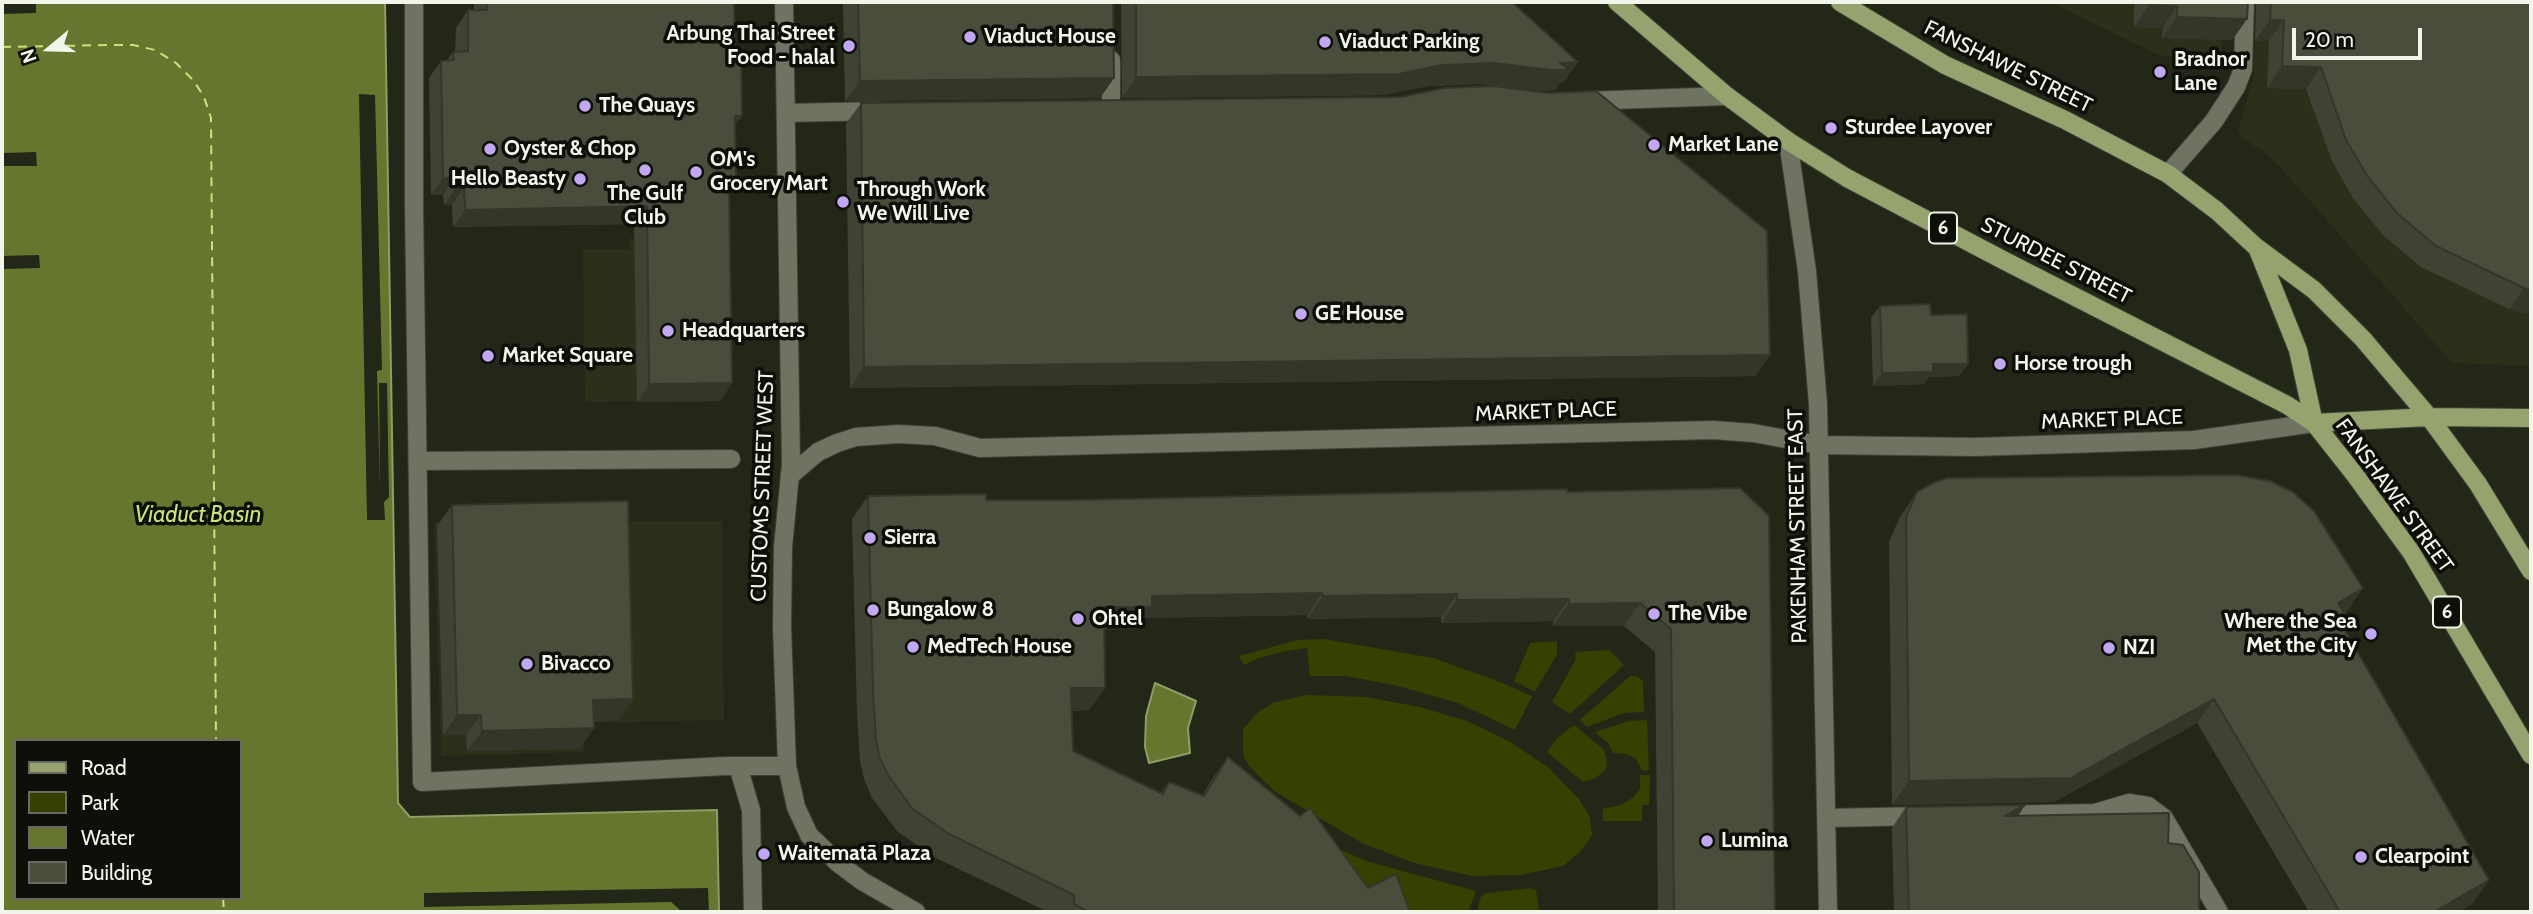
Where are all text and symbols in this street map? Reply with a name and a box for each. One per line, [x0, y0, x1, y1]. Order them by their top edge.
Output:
north arrow [14, 14, 84, 84]
scale bar [2295, 14, 2424, 58]
street label: FANSHAWE STREET [1920, 15, 2096, 119]
place label: Arbung Thai Street Food - halal [666, 21, 835, 71]
place label: Viaduct House [984, 24, 1116, 50]
text: 20 m [2305, 27, 2354, 52]
marker: Viaduct House [962, 29, 978, 45]
place label: Viaduct Parking [1339, 29, 1479, 55]
marker: Viaduct Parking [1317, 34, 1333, 50]
marker: Arbung Thai Street Food - halal [841, 38, 857, 54]
text: N [16, 46, 42, 66]
place label: Bradnor Lane [2174, 47, 2247, 97]
marker: Bradnor Lane [2152, 64, 2168, 80]
place label: The Quays [599, 93, 695, 119]
marker: The Quays [577, 98, 593, 114]
place label: Sturdee Layover [1845, 115, 1992, 141]
marker: Sturdee Layover [1823, 120, 1839, 136]
place label: Market Lane [1668, 132, 1779, 158]
place label: Oyster & Chop [504, 136, 636, 162]
marker: Market Lane [1646, 137, 1662, 153]
marker: Oyster & Chop [482, 141, 498, 157]
place label: OM's Grocery Mart [710, 147, 828, 197]
marker: The Gulf Club [637, 162, 653, 178]
marker: OM's Grocery Mart [688, 164, 704, 180]
place label: Hello Beasty [451, 166, 566, 192]
marker: Hello Beasty [572, 171, 588, 187]
place label: Through Work We Will Live [857, 177, 986, 227]
place label: The Gulf Club [607, 181, 683, 231]
marker: Through Work We Will Live [835, 194, 851, 210]
road number: 6 [1929, 212, 1957, 244]
street label: STURDEE STREET [1977, 212, 2135, 310]
place label: GE House [1315, 301, 1404, 327]
marker: GE House [1293, 306, 1309, 322]
place label: Headquarters [682, 318, 805, 344]
marker: Headquarters [660, 323, 676, 339]
place label: Market Square [502, 343, 633, 369]
marker: Market Square [480, 348, 496, 364]
place label: Horse trough [2014, 351, 2132, 377]
marker: Horse trough [1992, 356, 2008, 372]
street label: CUSTOMS STREET WEST [746, 370, 780, 602]
street label: MARKET PLACE [1475, 397, 1617, 427]
street label: MARKET PLACE [2041, 405, 2183, 435]
street label: PAKENHAM STREET EAST [1783, 408, 1813, 644]
street label: FANSHAWE STREET [2330, 414, 2458, 578]
water label: Viaduct Basin [135, 501, 261, 529]
place label: Sierra [884, 525, 936, 551]
marker: Sierra [862, 530, 878, 546]
road number: 6 [2433, 596, 2461, 628]
place label: Bungalow 8 [887, 597, 994, 623]
place label: The Vibe [1668, 601, 1747, 627]
marker: Bungalow 8 [865, 602, 881, 618]
place label: Ohtel [1092, 606, 1143, 632]
marker: The Vibe [1646, 606, 1662, 622]
place label: Where the Sea Met the City [2224, 609, 2357, 659]
marker: Ohtel [1070, 611, 1086, 627]
marker: Where the Sea Met the City [2363, 626, 2379, 642]
place label: MedTech House [927, 634, 1072, 660]
place label: NZI [2123, 635, 2155, 661]
marker: MedTech House [905, 639, 921, 655]
marker: NZI [2101, 640, 2117, 656]
place label: Bivacco [541, 651, 611, 677]
marker: Bivacco [519, 656, 535, 672]
legend [14, 739, 242, 900]
text: Road [81, 755, 127, 780]
text: Park [81, 790, 119, 815]
text: Water [81, 825, 134, 850]
place label: Lumina [1721, 828, 1788, 854]
marker: Lumina [1699, 833, 1715, 849]
place label: Waitematā Plaza [778, 841, 931, 867]
place label: Clearpoint [2375, 844, 2469, 870]
marker: Waitematā Plaza [756, 846, 772, 862]
marker: Clearpoint [2353, 849, 2369, 865]
text: Building [81, 860, 152, 885]

